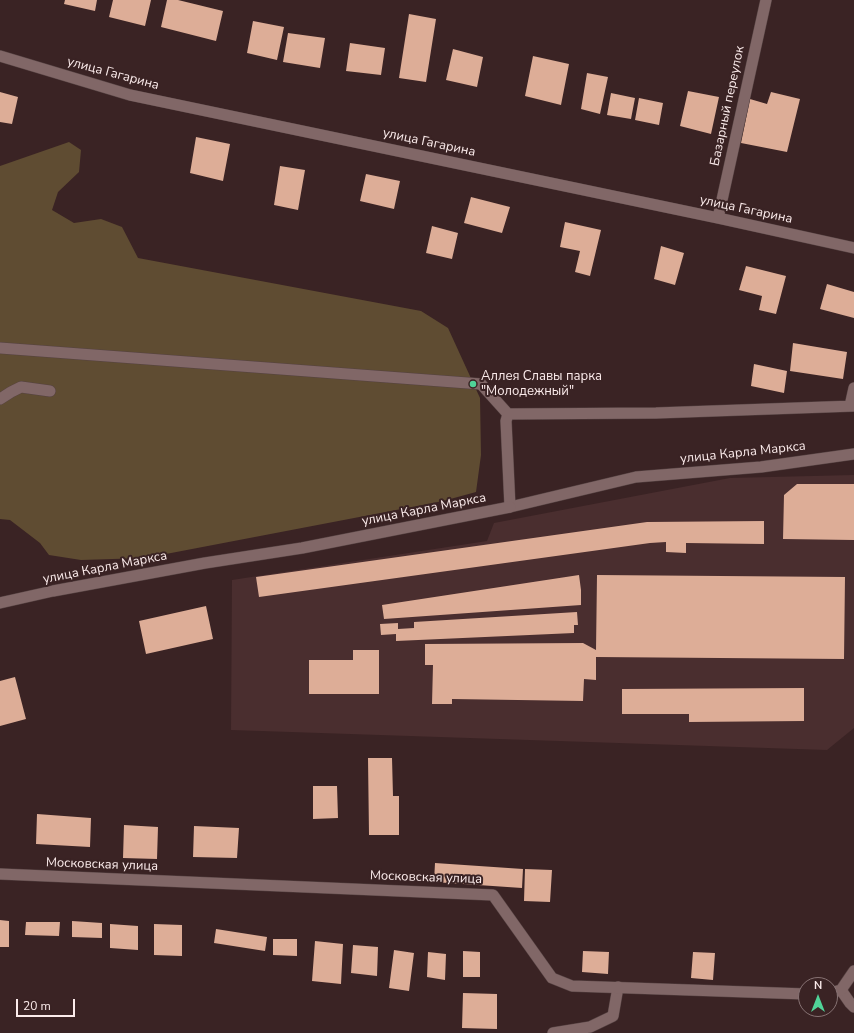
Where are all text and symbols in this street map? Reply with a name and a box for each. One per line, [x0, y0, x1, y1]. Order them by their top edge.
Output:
street label: Базарный переулок [708, 45, 748, 167]
street label: улица Гагарина [65, 54, 161, 94]
street label: улица Гагарина [381, 126, 477, 160]
street label: улица Гагарина [698, 193, 794, 227]
place label: Аллея Славы парка "Молодежный" [481, 369, 602, 400]
marker: Аллея Славы парка "Молодежный" [468, 379, 478, 389]
street label: улица Карла Маркса [679, 439, 807, 467]
street label: улица Карла Маркса [361, 490, 487, 530]
street label: улица Карла Маркса [42, 548, 168, 588]
street label: Московская улица [45, 855, 159, 875]
street label: Московская улица [369, 868, 483, 888]
north arrow [798, 977, 838, 1017]
text: N [814, 978, 822, 993]
scale bar [18, 991, 77, 1017]
text: 20 m [23, 998, 51, 1014]

